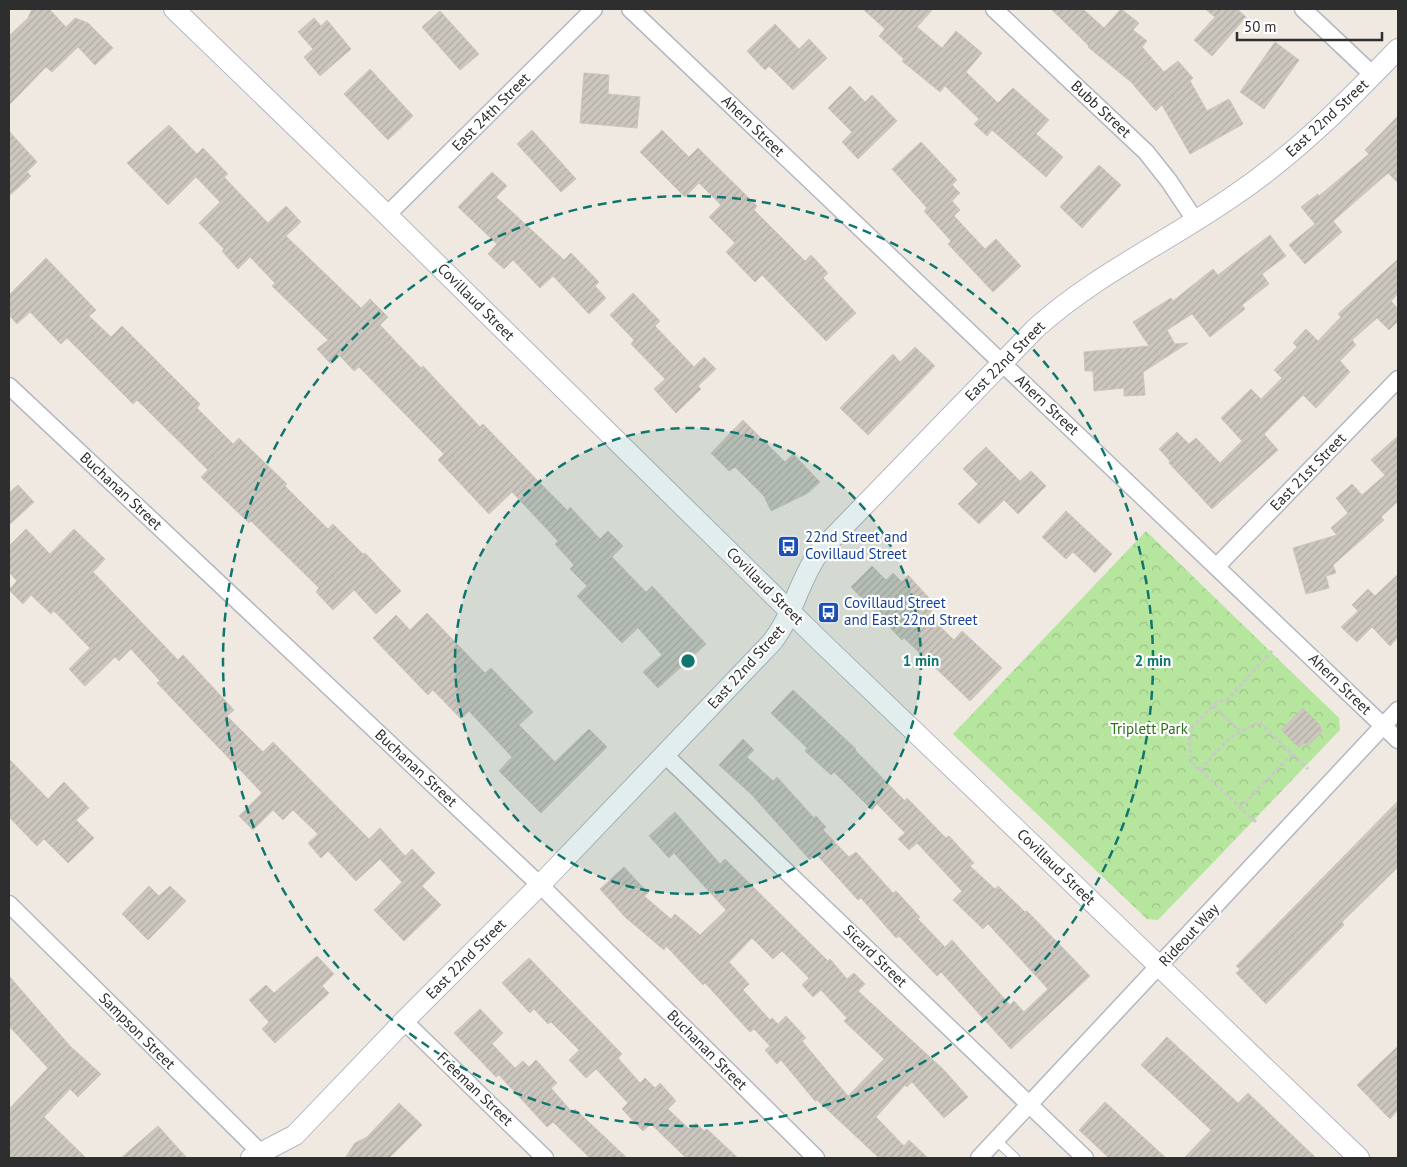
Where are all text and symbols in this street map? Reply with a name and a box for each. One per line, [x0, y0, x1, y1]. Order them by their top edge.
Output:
scale bar [1237, 10, 1382, 42]
text: 50 m [1244, 17, 1277, 36]
street label: East 24th Street [448, 69, 534, 155]
street label: East 22nd Street [1281, 75, 1372, 161]
street label: Bubb Street [1067, 76, 1135, 141]
street label: Ahern Street [718, 91, 789, 160]
street label: Covillaud Street [434, 259, 519, 344]
street label: East 22nd Street [961, 317, 1049, 405]
street label: Ahern Street [1012, 370, 1083, 439]
street label: East 21st Street [1266, 429, 1350, 515]
street label: Buchanan Street [76, 448, 166, 534]
place label: 22nd Street and Covillaud Street [805, 527, 908, 563]
bus stop icon: 22nd Street and Covillaud Street [777, 534, 801, 558]
street label: Covillaud Street [723, 543, 808, 628]
place label: Covillaud Street and East 22nd Street [844, 593, 978, 629]
bus stop icon: Covillaud Street and East 22nd Street [816, 600, 840, 624]
street label: East 22nd Street [703, 621, 788, 712]
street label: Ahern Street [1305, 649, 1376, 718]
text: 1 min [903, 651, 939, 670]
text: 2 min [1135, 651, 1171, 670]
centre of rings [679, 652, 697, 670]
park label: Triplett Park [1110, 719, 1189, 738]
street label: Buchanan Street [371, 725, 461, 811]
street label: Covillaud Street [1013, 824, 1100, 909]
street label: Rideout Way [1155, 899, 1223, 970]
street label: East 22nd Street [422, 915, 510, 1003]
street label: Sicard Street [839, 920, 911, 991]
street label: Sampson Street [95, 988, 180, 1073]
street label: Buchanan Street [663, 1006, 751, 1094]
street label: Freeman Street [433, 1048, 517, 1130]

